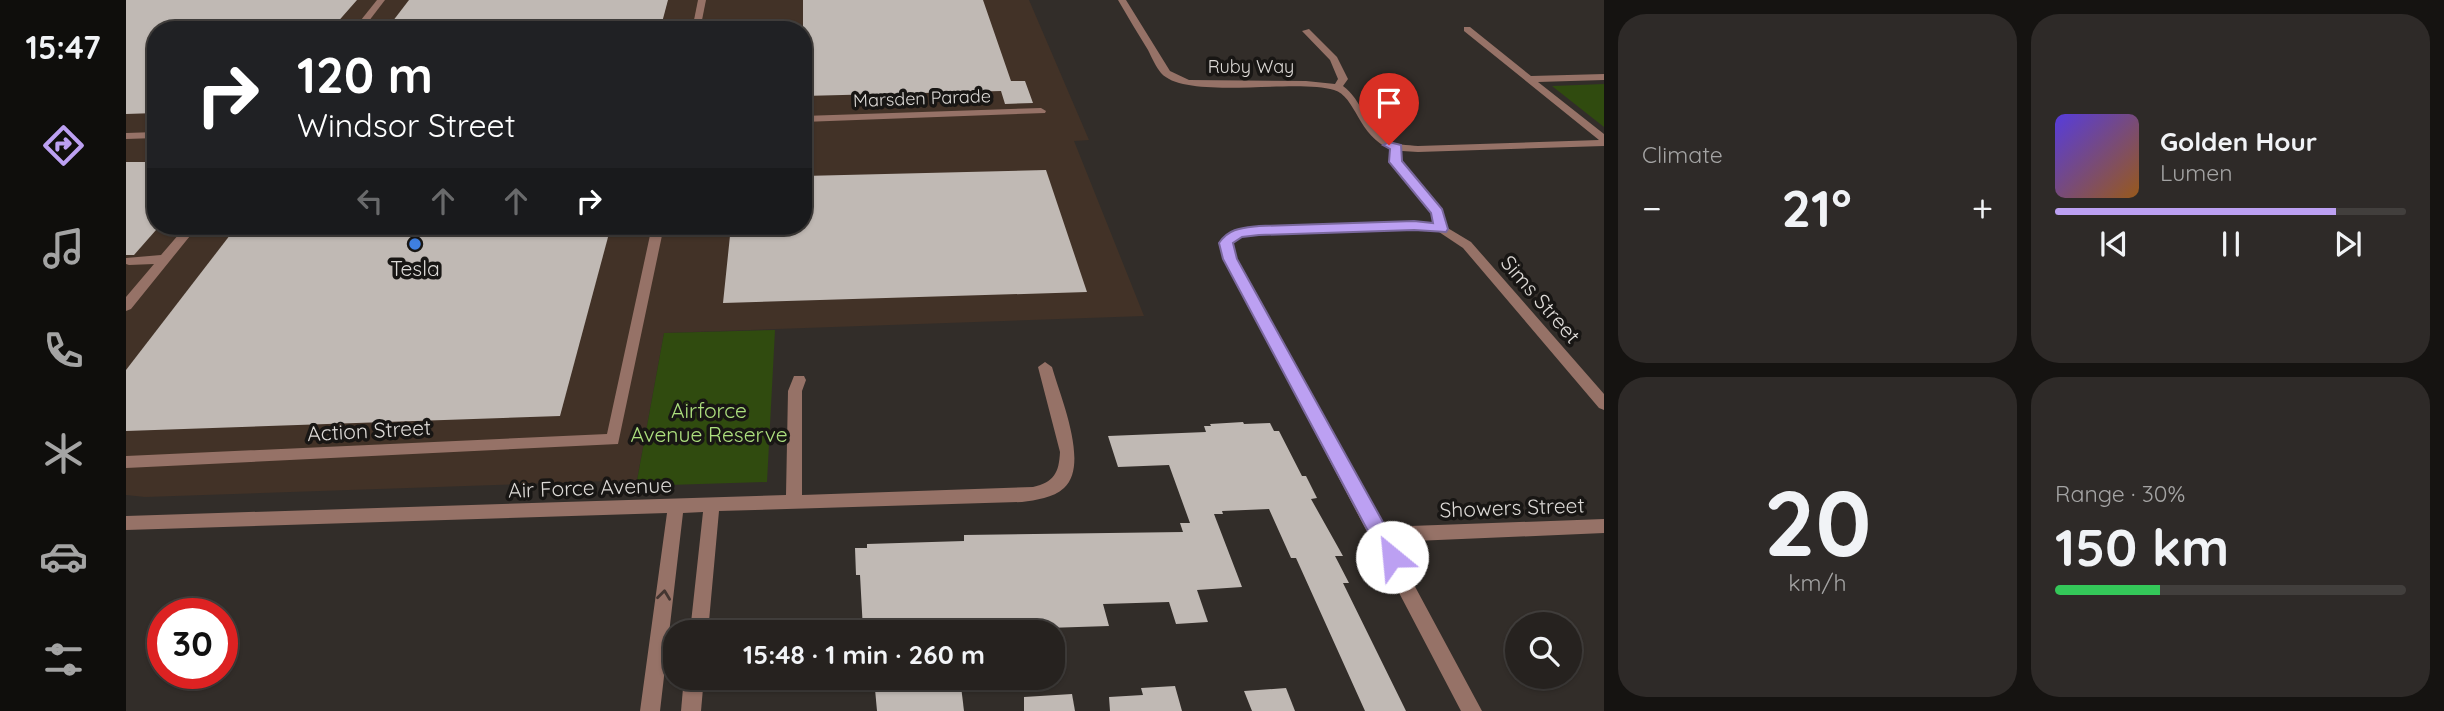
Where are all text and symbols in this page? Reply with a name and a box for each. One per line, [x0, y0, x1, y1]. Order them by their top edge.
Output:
text: 15:47 [25, 27, 101, 67]
text: 120 m [297, 44, 433, 105]
icon: right [182, 49, 273, 140]
street label: Ruby Way [1208, 55, 1294, 78]
pin [1359, 73, 1419, 145]
street label: Marsden Parade [853, 84, 991, 112]
icon: arrive [1370, 84, 1408, 122]
text: Windsor Street [297, 105, 516, 145]
icon: directions [39, 121, 88, 170]
text: Golden Hour [2160, 125, 2317, 158]
text: Climate [1642, 140, 1723, 169]
text: Lumen [2160, 158, 2233, 187]
text: 21° [1782, 175, 1852, 240]
icon: left [351, 182, 389, 220]
icon: ahead [424, 182, 462, 220]
icon: ahead [497, 182, 535, 220]
icon: right [570, 182, 608, 220]
text: − [1642, 184, 1662, 232]
text: + [1972, 184, 1993, 232]
icon: music [39, 224, 88, 273]
icon: previous [2095, 225, 2133, 263]
icon: pause [2212, 225, 2250, 263]
icon: next [2329, 225, 2367, 263]
marker: Tesla [407, 236, 423, 252]
street label: Sims Street [1496, 250, 1586, 348]
place label: Tesla [390, 255, 440, 281]
icon: phone [39, 326, 88, 375]
park label: Airforce Avenue Reserve [630, 397, 788, 447]
street label: Action Street [306, 414, 432, 446]
icon: climate [39, 429, 88, 478]
text: 20 [1764, 465, 1871, 579]
street label: Air Force Avenue [508, 471, 672, 503]
text: Range · 30% [2055, 479, 2185, 508]
street label: Showers Street [1439, 491, 1585, 523]
text: 150 km [2055, 514, 2229, 579]
position arrow [1355, 520, 1429, 594]
icon: car [39, 532, 88, 581]
text: km/h [1788, 568, 1847, 597]
one-way arrow [657, 589, 672, 601]
speed limit sign: 30 [147, 598, 238, 689]
map controls [1505, 612, 1582, 689]
button: search [1505, 612, 1582, 689]
icon: filters [39, 635, 88, 684]
text: 15:48 · 1 min · 260 m [743, 638, 985, 671]

